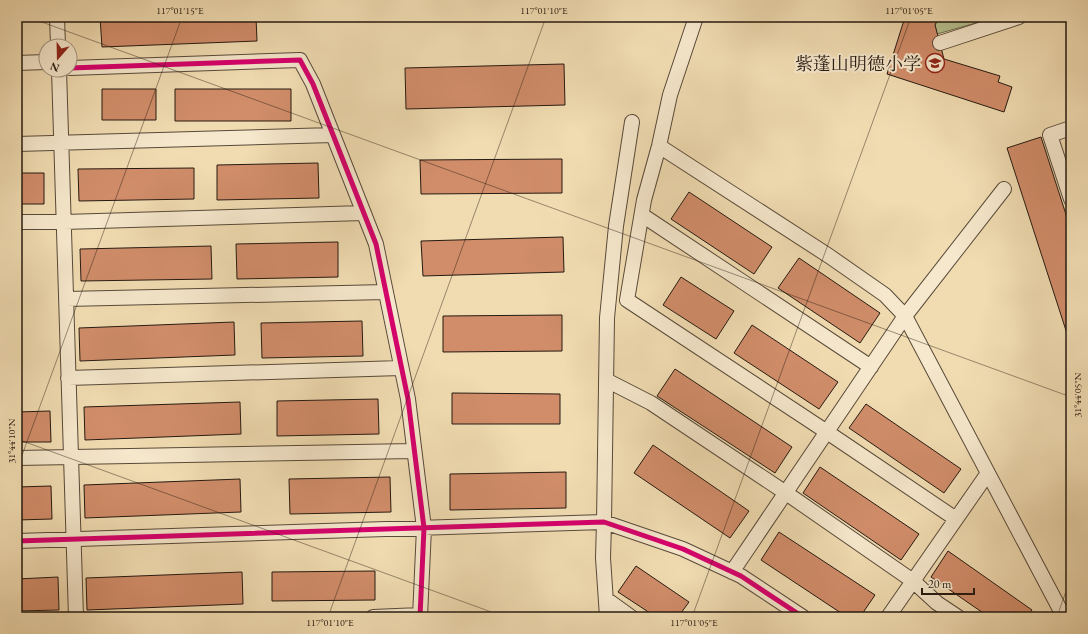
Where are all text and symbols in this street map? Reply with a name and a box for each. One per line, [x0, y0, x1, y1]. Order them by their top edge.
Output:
text: 117°01'15"E [156, 4, 204, 17]
text: 117°01'10"E [520, 4, 568, 17]
text: 117°01'05"E [885, 4, 933, 17]
north arrow [38, 38, 78, 78]
place label: 紫蓬山明德小学 [795, 52, 921, 75]
school or university icon: 紫蓬山明德小学 [924, 52, 946, 74]
text: N [48, 59, 61, 75]
text: 31°44'05"N [1071, 372, 1084, 417]
text: 31°44'10"N [5, 418, 18, 463]
scale bar [922, 570, 974, 596]
text: 20 m [928, 576, 952, 592]
text: 117°01'10"E [306, 616, 354, 629]
text: 117°01'05"E [670, 616, 718, 629]

